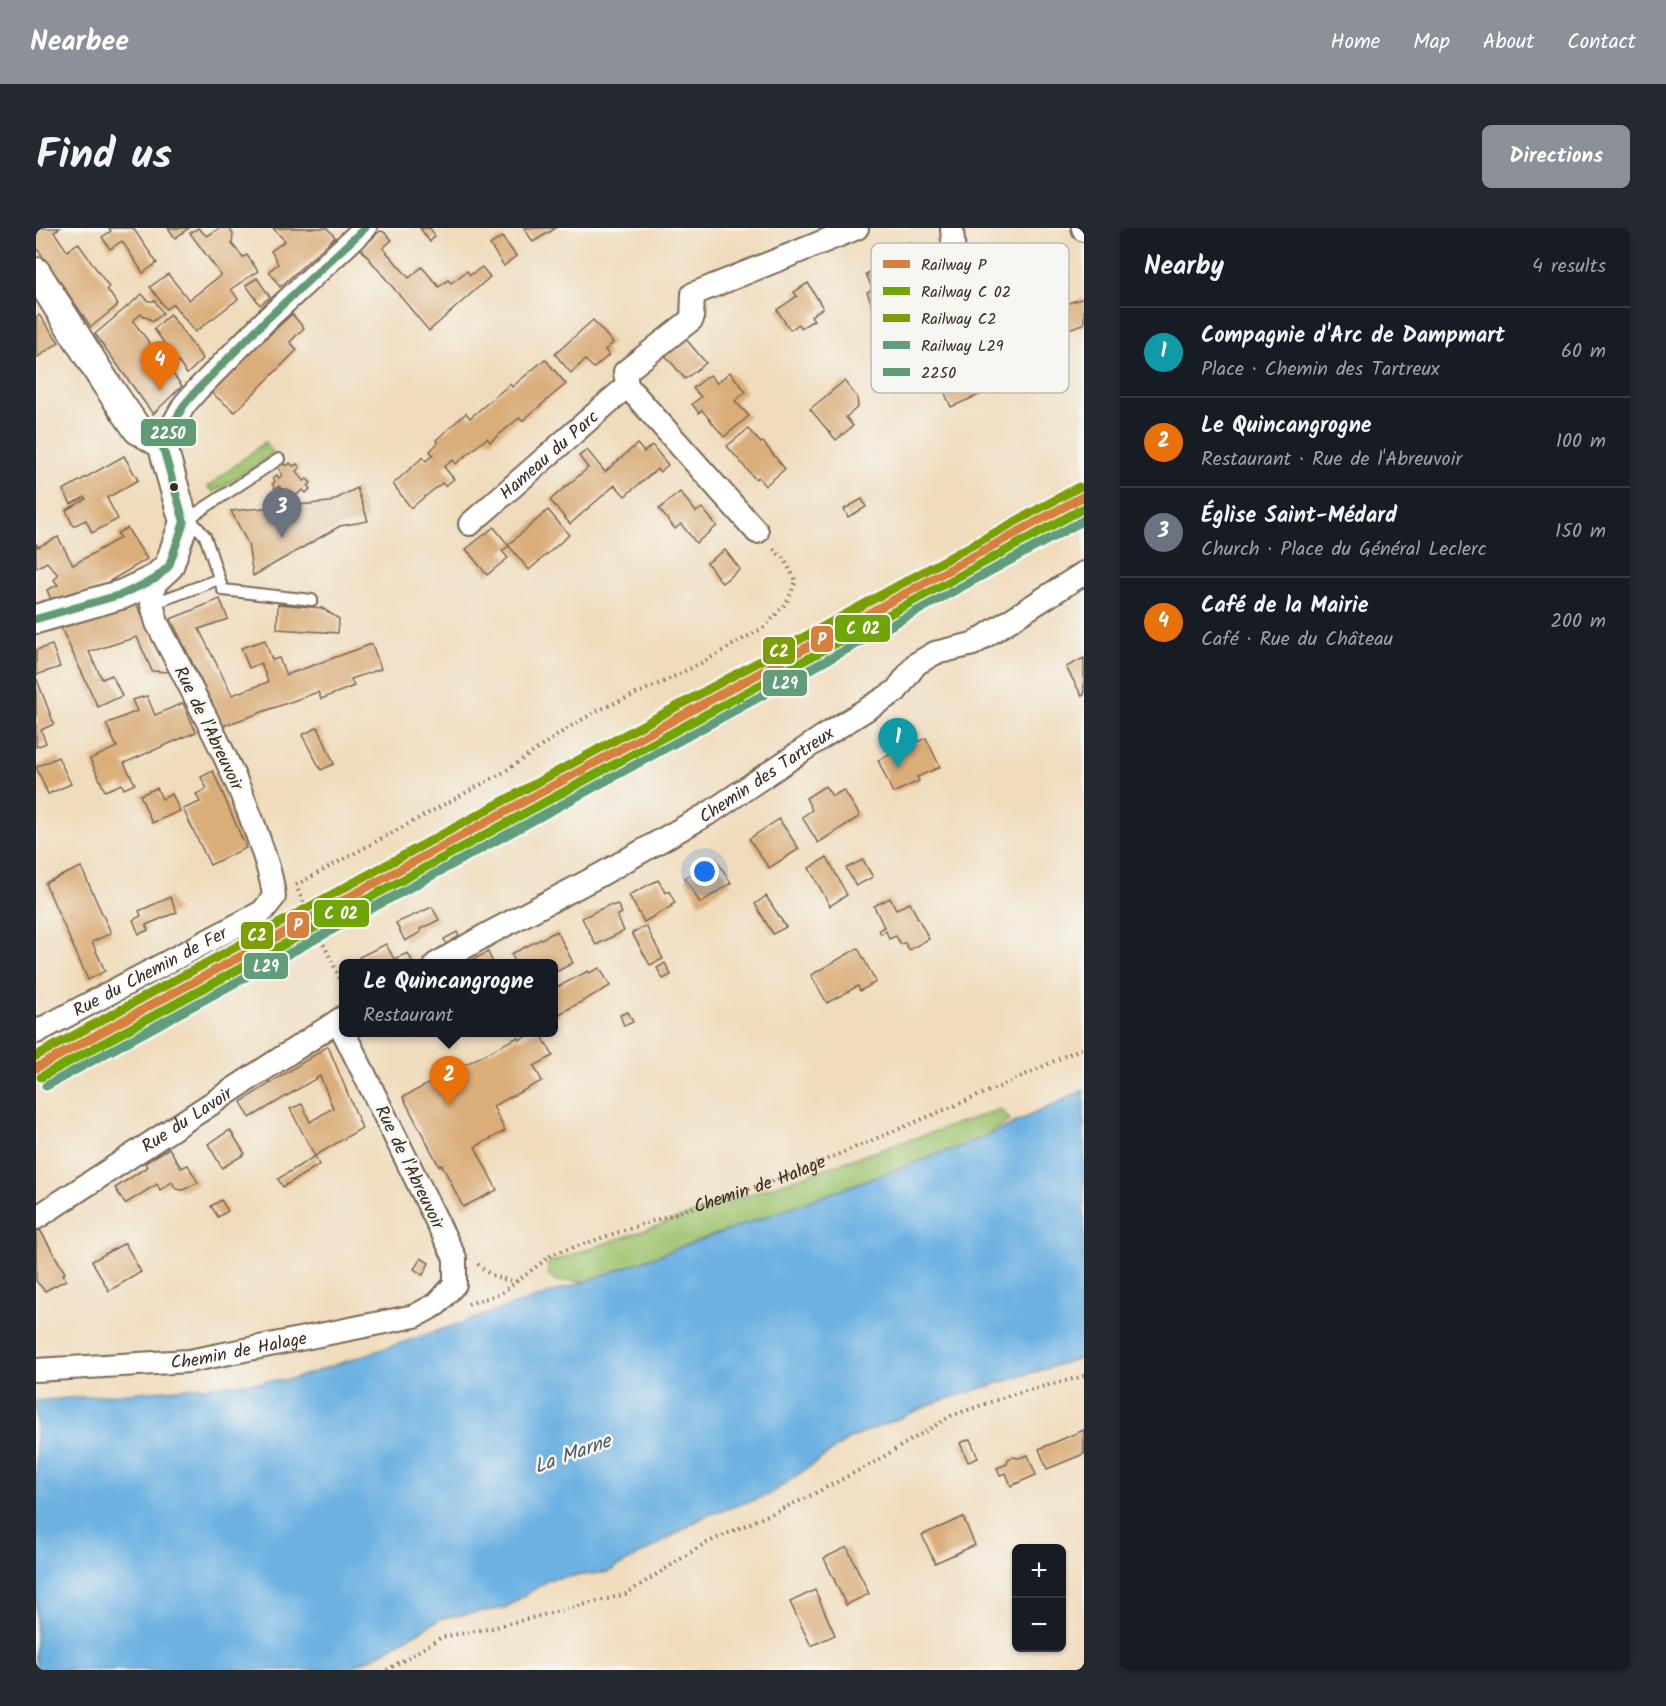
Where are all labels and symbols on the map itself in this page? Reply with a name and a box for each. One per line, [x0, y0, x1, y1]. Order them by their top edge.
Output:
legend [871, 243, 1069, 393]
text: Railway P [921, 253, 987, 278]
text: Railway C 02 [921, 280, 1011, 305]
text: Railway C2 [921, 307, 997, 332]
text: Railway L29 [921, 334, 1004, 359]
pin: 4 [140, 342, 180, 391]
text: 2250 [921, 361, 956, 386]
street label: Hameau du Parc [494, 404, 606, 508]
line badge: 2250 [140, 418, 197, 447]
text: 2250 [151, 422, 186, 447]
unlabelled marker [168, 481, 180, 493]
pin: 3 [262, 488, 302, 538]
line badge: C 02 [834, 614, 891, 643]
text: C 02 [846, 617, 880, 642]
line badge: P [810, 625, 834, 653]
text: P [818, 628, 828, 653]
line badge: C2 [762, 636, 796, 665]
text: C2 [769, 640, 789, 665]
street label: Rue de l'Abreuvoir [165, 662, 251, 797]
line badge: L29 [762, 669, 808, 697]
text: L29 [772, 672, 798, 697]
pin: 1 [878, 718, 918, 768]
street label: Chemin des Tartreux [694, 720, 841, 832]
your location [690, 857, 719, 886]
line badge: C 02 [313, 899, 370, 928]
text: C 02 [324, 902, 358, 927]
line badge: P [286, 911, 310, 939]
text: P [294, 914, 304, 939]
street label: Rue du Chemin de Fer [68, 919, 234, 1026]
line badge: C2 [240, 921, 274, 950]
text: C2 [247, 924, 267, 949]
line badge: L29 [243, 952, 289, 980]
text: L29 [253, 955, 279, 980]
pin: 2 [430, 1056, 468, 1106]
street label: Rue du Lavoir [136, 1080, 240, 1161]
street label: Rue de l'Abreuvoir [366, 1101, 452, 1236]
street label: Chemin de Halage [690, 1148, 831, 1222]
street label: Chemin de Halage [170, 1325, 310, 1378]
water label: La Marne [530, 1426, 618, 1484]

